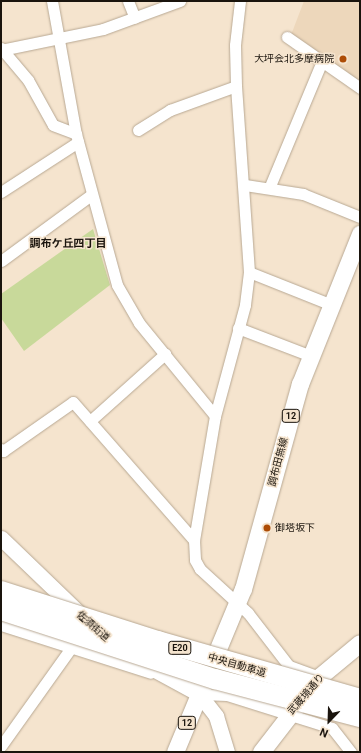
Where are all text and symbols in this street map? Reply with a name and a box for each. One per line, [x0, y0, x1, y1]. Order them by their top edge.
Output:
place label: 大坪会北多摩病院 [254, 53, 334, 65]
marker: 大坪会北多摩病院 [337, 53, 349, 65]
district label: 調布ケ丘四丁目 [30, 237, 106, 251]
road number: 12 [281, 409, 301, 423]
street label: 調布田無線 [266, 436, 290, 488]
place label: 御塔坂下 [275, 522, 315, 534]
marker: 御塔坂下 [262, 523, 272, 533]
street label: 佐須街道 [74, 608, 112, 644]
road number: E20 [168, 641, 192, 655]
street label: 中央自動車道 [207, 651, 267, 679]
street label: 武蔵境通り [285, 671, 327, 717]
north arrow [309, 701, 349, 741]
road number: 12 [177, 716, 197, 730]
text: N [318, 725, 330, 740]

